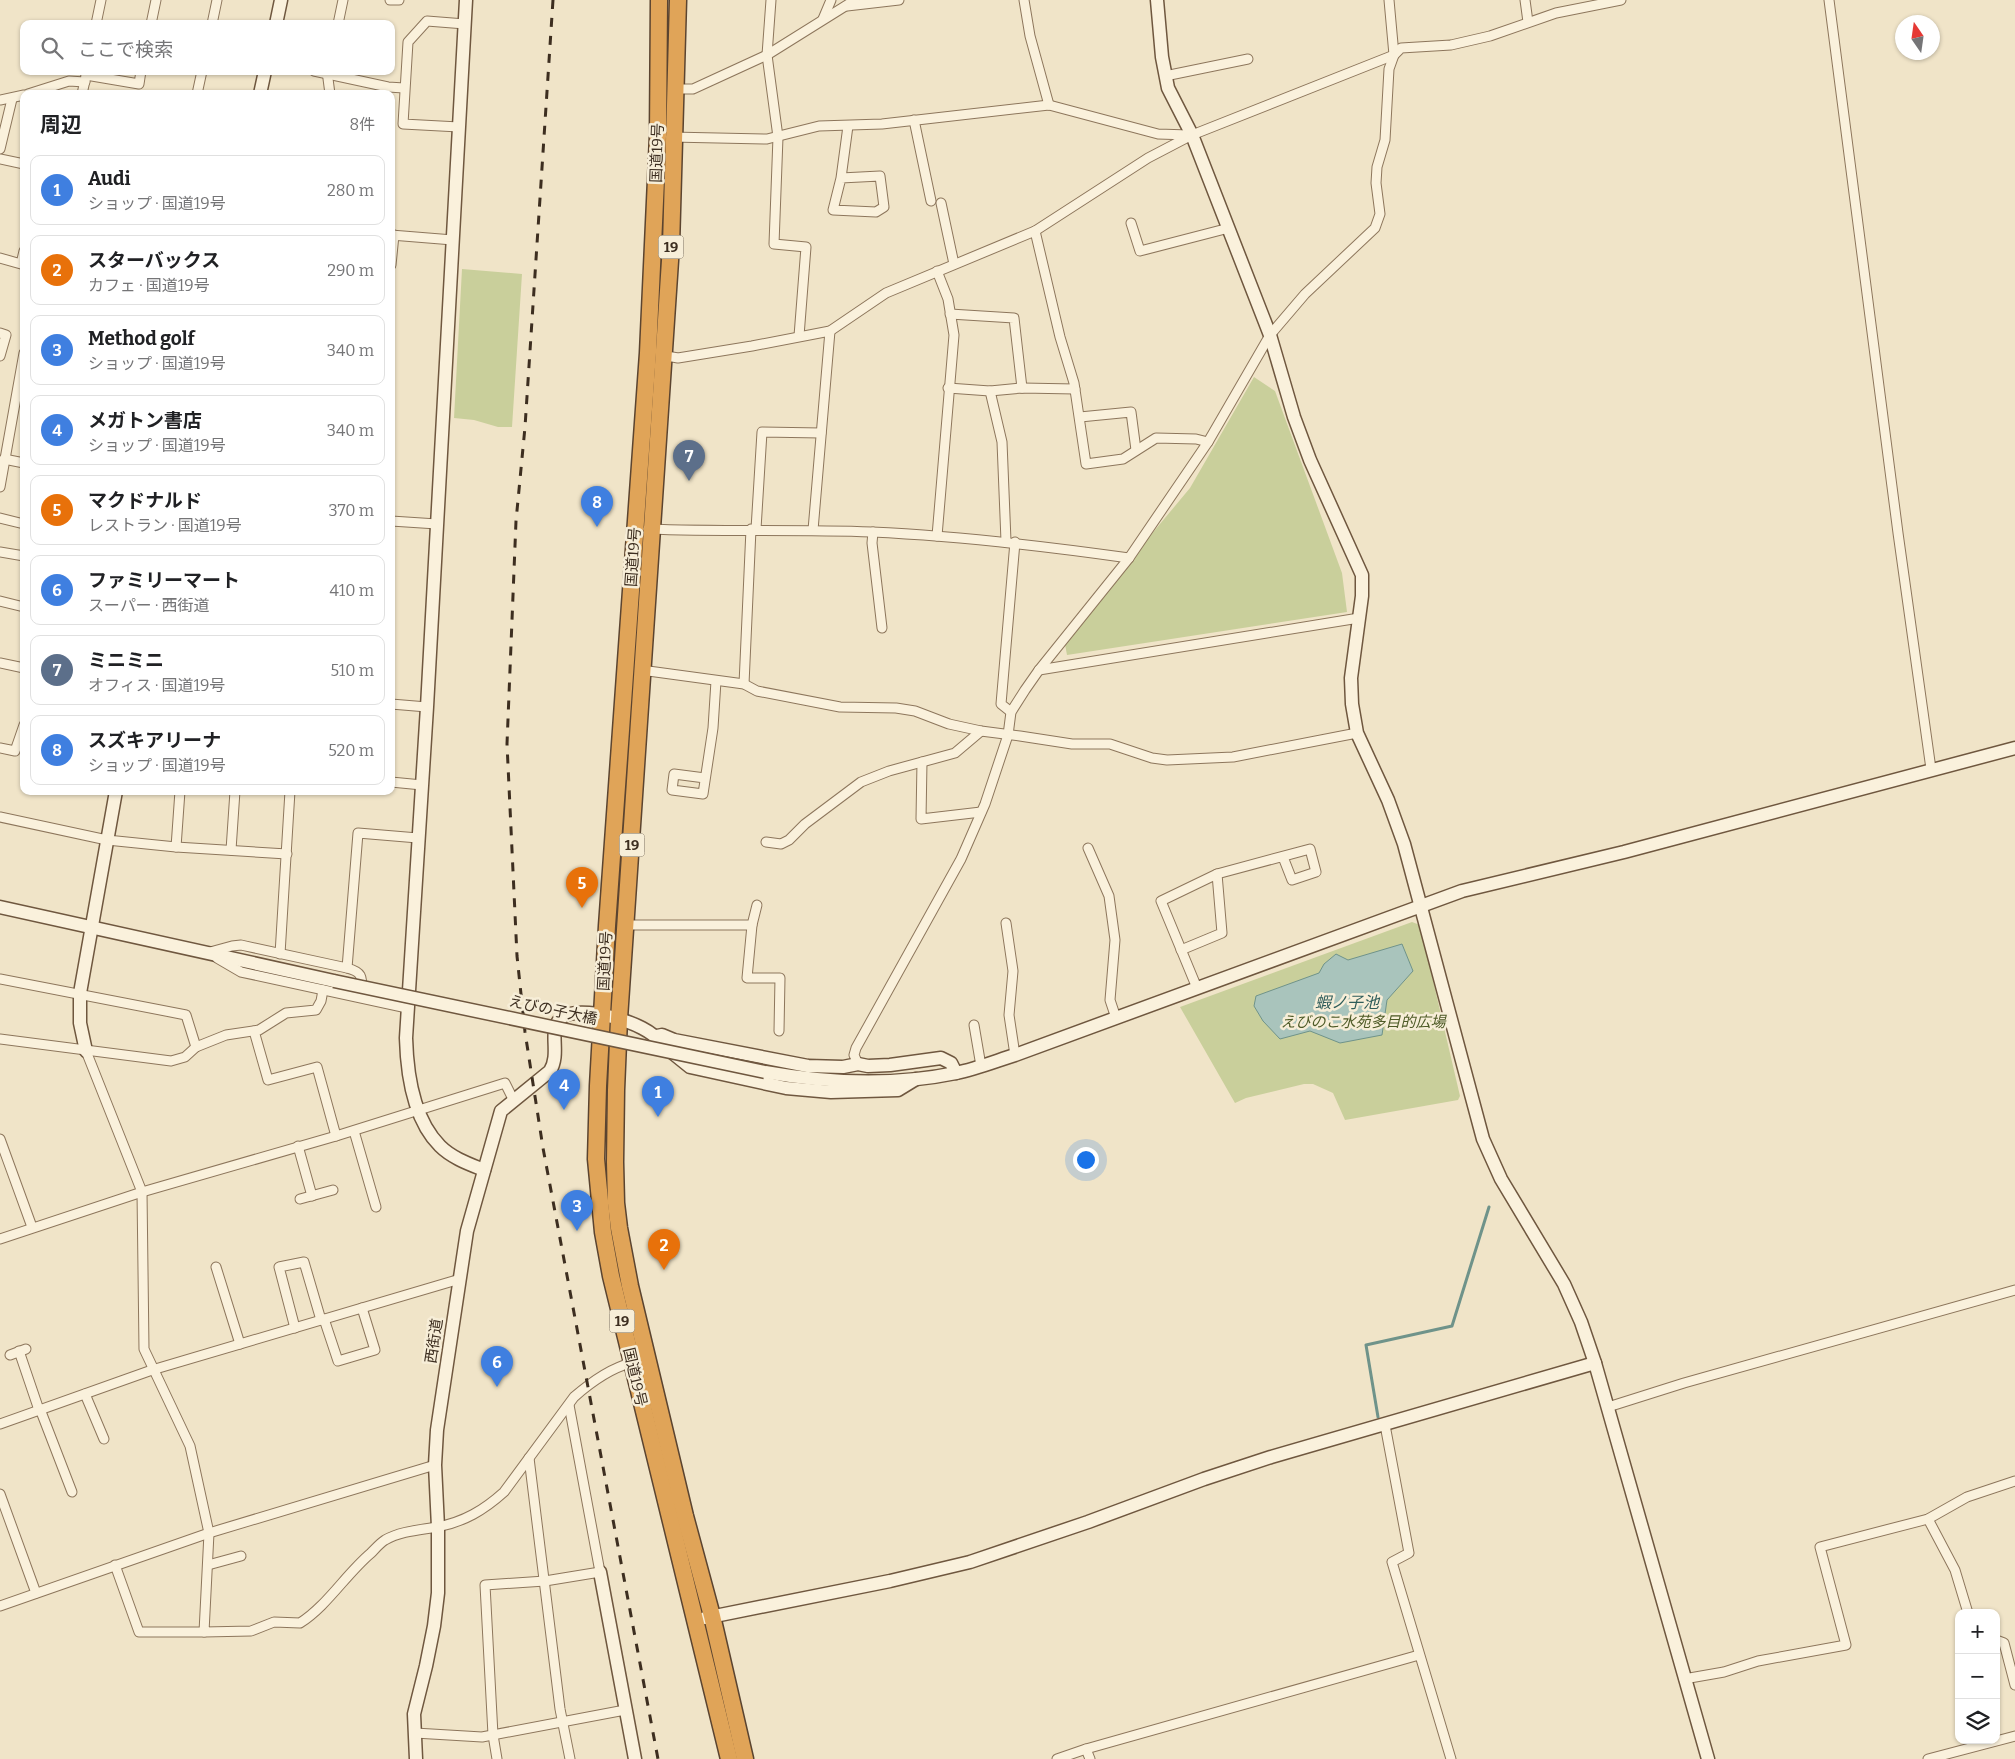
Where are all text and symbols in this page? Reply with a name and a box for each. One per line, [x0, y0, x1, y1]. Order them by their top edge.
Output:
north arrow [1895, 15, 1940, 60]
search box [20, 20, 395, 75]
icon: search [38, 34, 66, 62]
text: ここで検索 [78, 38, 173, 61]
text: 周辺 [40, 112, 82, 138]
text: 8件 [349, 115, 375, 134]
street label: 国道19号 [647, 123, 667, 183]
text: Audi [88, 167, 131, 190]
text: 1 [54, 181, 60, 200]
text: 280 m [327, 181, 374, 200]
text: ショップ · 国道19号 [88, 194, 226, 213]
road number: 19 [658, 236, 684, 258]
text: スターバックス [88, 249, 220, 272]
text: 2 [52, 261, 62, 280]
text: 290 m [327, 261, 374, 280]
text: カフェ · 国道19号 [88, 276, 210, 295]
text: Method golf [88, 327, 195, 350]
text: 3 [52, 341, 62, 360]
text: 340 m [327, 341, 374, 360]
text: ショップ · 国道19号 [88, 354, 226, 373]
text: メガトン書店 [88, 409, 202, 432]
text: 4 [52, 421, 62, 440]
text: 340 m [327, 421, 374, 440]
text: ショップ · 国道19号 [88, 436, 226, 455]
pin: 7 [673, 440, 705, 481]
pin: 8 [581, 486, 613, 527]
text: マクドナルド [88, 489, 202, 512]
text: 5 [53, 501, 61, 520]
text: 370 m [328, 501, 374, 520]
text: レストラン · 国道19号 [88, 516, 242, 535]
street label: 国道19号 [622, 526, 644, 588]
text: ファミリーマート [88, 569, 240, 592]
text: 6 [52, 581, 62, 600]
text: 410 m [329, 581, 374, 600]
text: スーパー · 西街道 [88, 596, 210, 615]
text: ミニミニ [88, 649, 164, 672]
text: 7 [53, 661, 61, 680]
text: 510 m [330, 661, 374, 680]
text: オフィス · 国道19号 [88, 676, 225, 695]
text: スズキアリーナ [88, 729, 221, 752]
text: 8 [52, 741, 62, 760]
text: 520 m [328, 741, 374, 760]
text: ショップ · 国道19号 [88, 756, 226, 775]
road number: 19 [620, 834, 644, 856]
pin: 5 [566, 867, 598, 908]
street label: 国道19号 [594, 931, 616, 991]
street label: えびの子大橋 [507, 992, 599, 1028]
water label: 蝦ノ子池 [1315, 993, 1381, 1012]
park label: えびのこ水苑多目的広場 [1280, 1013, 1447, 1031]
pin: 4 [548, 1069, 580, 1110]
pin: 1 [642, 1076, 674, 1117]
your location [1073, 1147, 1099, 1173]
pin: 3 [561, 1190, 593, 1231]
pin: 2 [648, 1229, 680, 1270]
road number: 19 [610, 1310, 634, 1332]
street label: 西街道 [422, 1317, 446, 1365]
pin: 6 [481, 1346, 513, 1387]
street label: 国道19号 [619, 1346, 651, 1408]
map controls [1955, 1609, 2000, 1744]
button: + [1955, 1609, 2000, 1654]
button: − [1955, 1654, 2000, 1699]
button: layers [1955, 1699, 2000, 1744]

